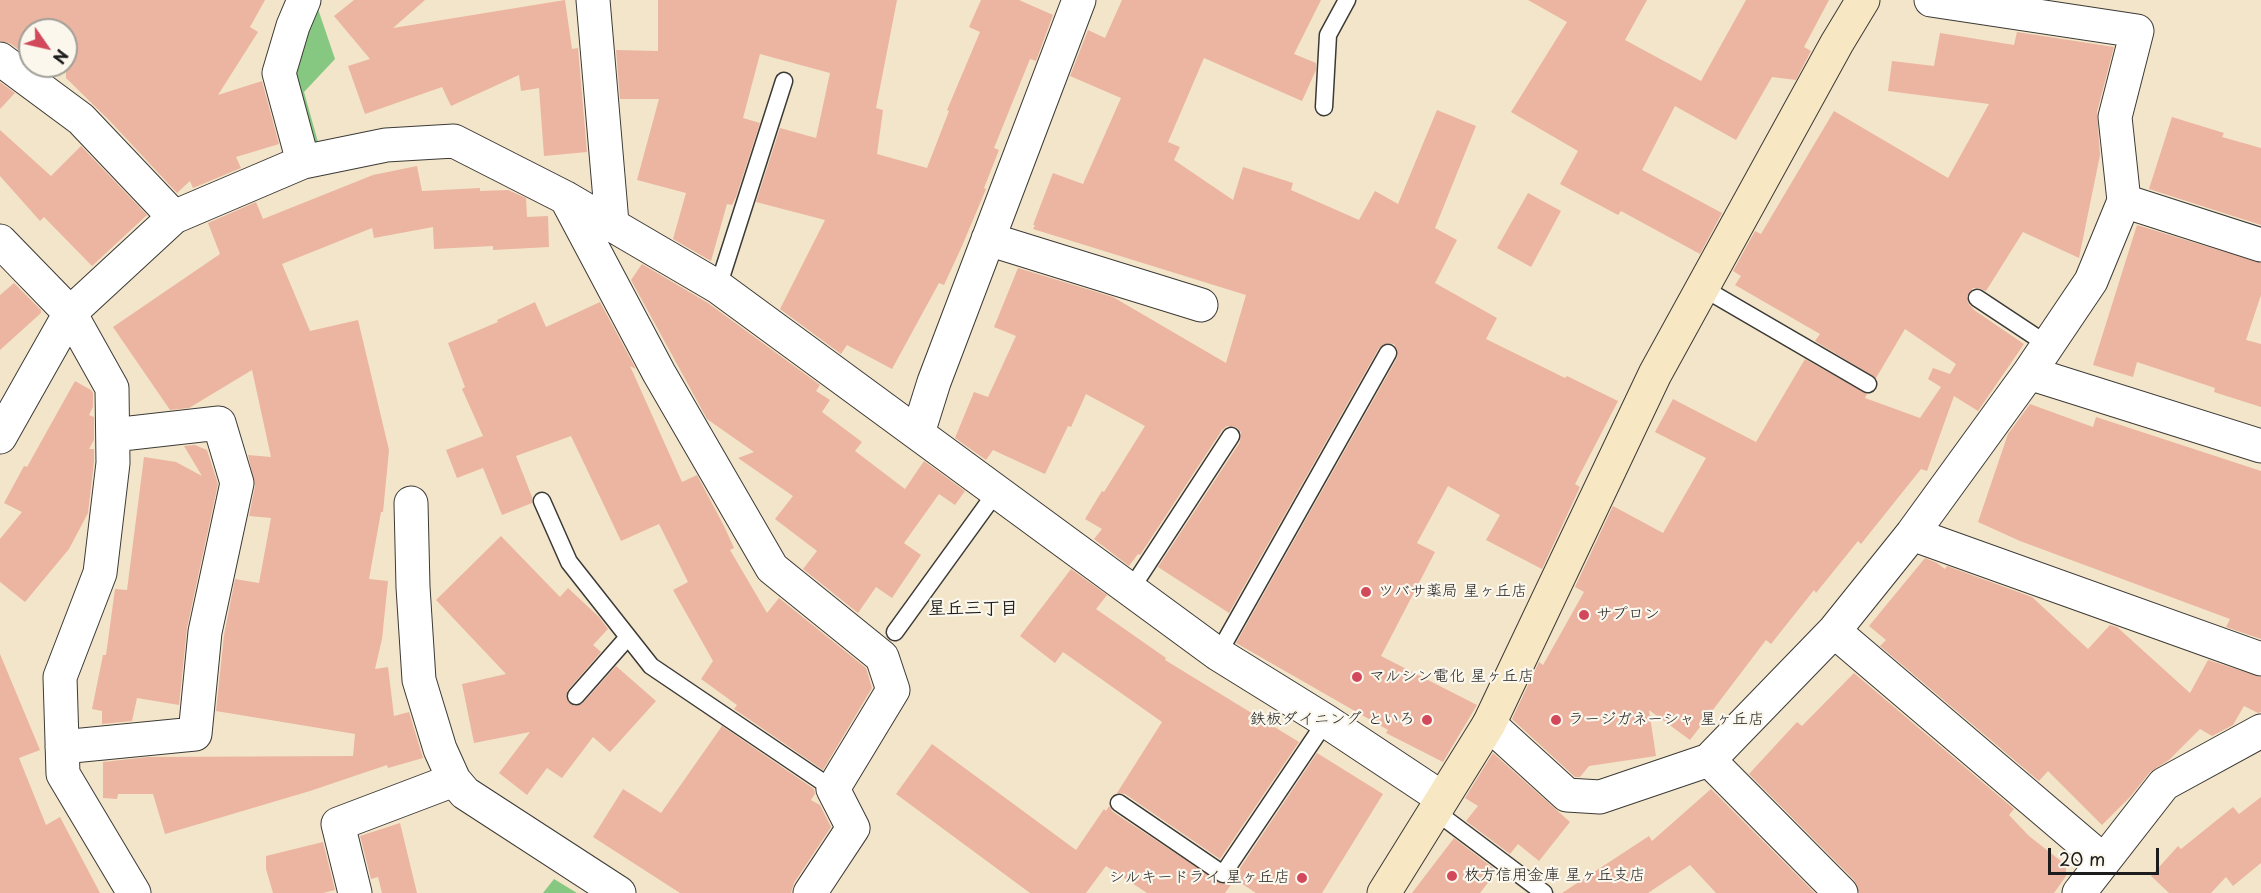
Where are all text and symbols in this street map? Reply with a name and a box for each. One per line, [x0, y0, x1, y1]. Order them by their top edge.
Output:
north arrow [18, 18, 78, 78]
text: N [48, 45, 75, 69]
place label: ツバサ薬局 星ヶ丘店 [1378, 582, 1527, 602]
marker: ツバサ薬局 星ヶ丘店 [1359, 585, 1373, 599]
district label: 星丘三丁目 [928, 598, 1018, 620]
place label: サプロン [1596, 605, 1660, 625]
marker: サプロン [1577, 608, 1591, 622]
place label: マルシン電化 星ヶ丘店 [1369, 667, 1534, 687]
marker: マルシン電化 星ヶ丘店 [1350, 670, 1364, 684]
place label: 鉄板ダイニング といろ [1250, 710, 1415, 730]
place label: ラージガネーシャ 星ヶ丘店 [1568, 710, 1764, 730]
marker: 鉄板ダイニング といろ [1420, 713, 1434, 727]
marker: ラージガネーシャ 星ヶ丘店 [1549, 713, 1563, 727]
scale bar [2051, 836, 2162, 874]
text: 20 m [2059, 845, 2105, 872]
place label: 枚方信用金庫 星ヶ丘支店 [1464, 866, 1645, 886]
place label: シルキードライ 星ヶ丘店 [1109, 868, 1290, 888]
marker: 枚方信用金庫 星ヶ丘支店 [1445, 869, 1459, 883]
marker: シルキードライ 星ヶ丘店 [1295, 871, 1309, 885]

